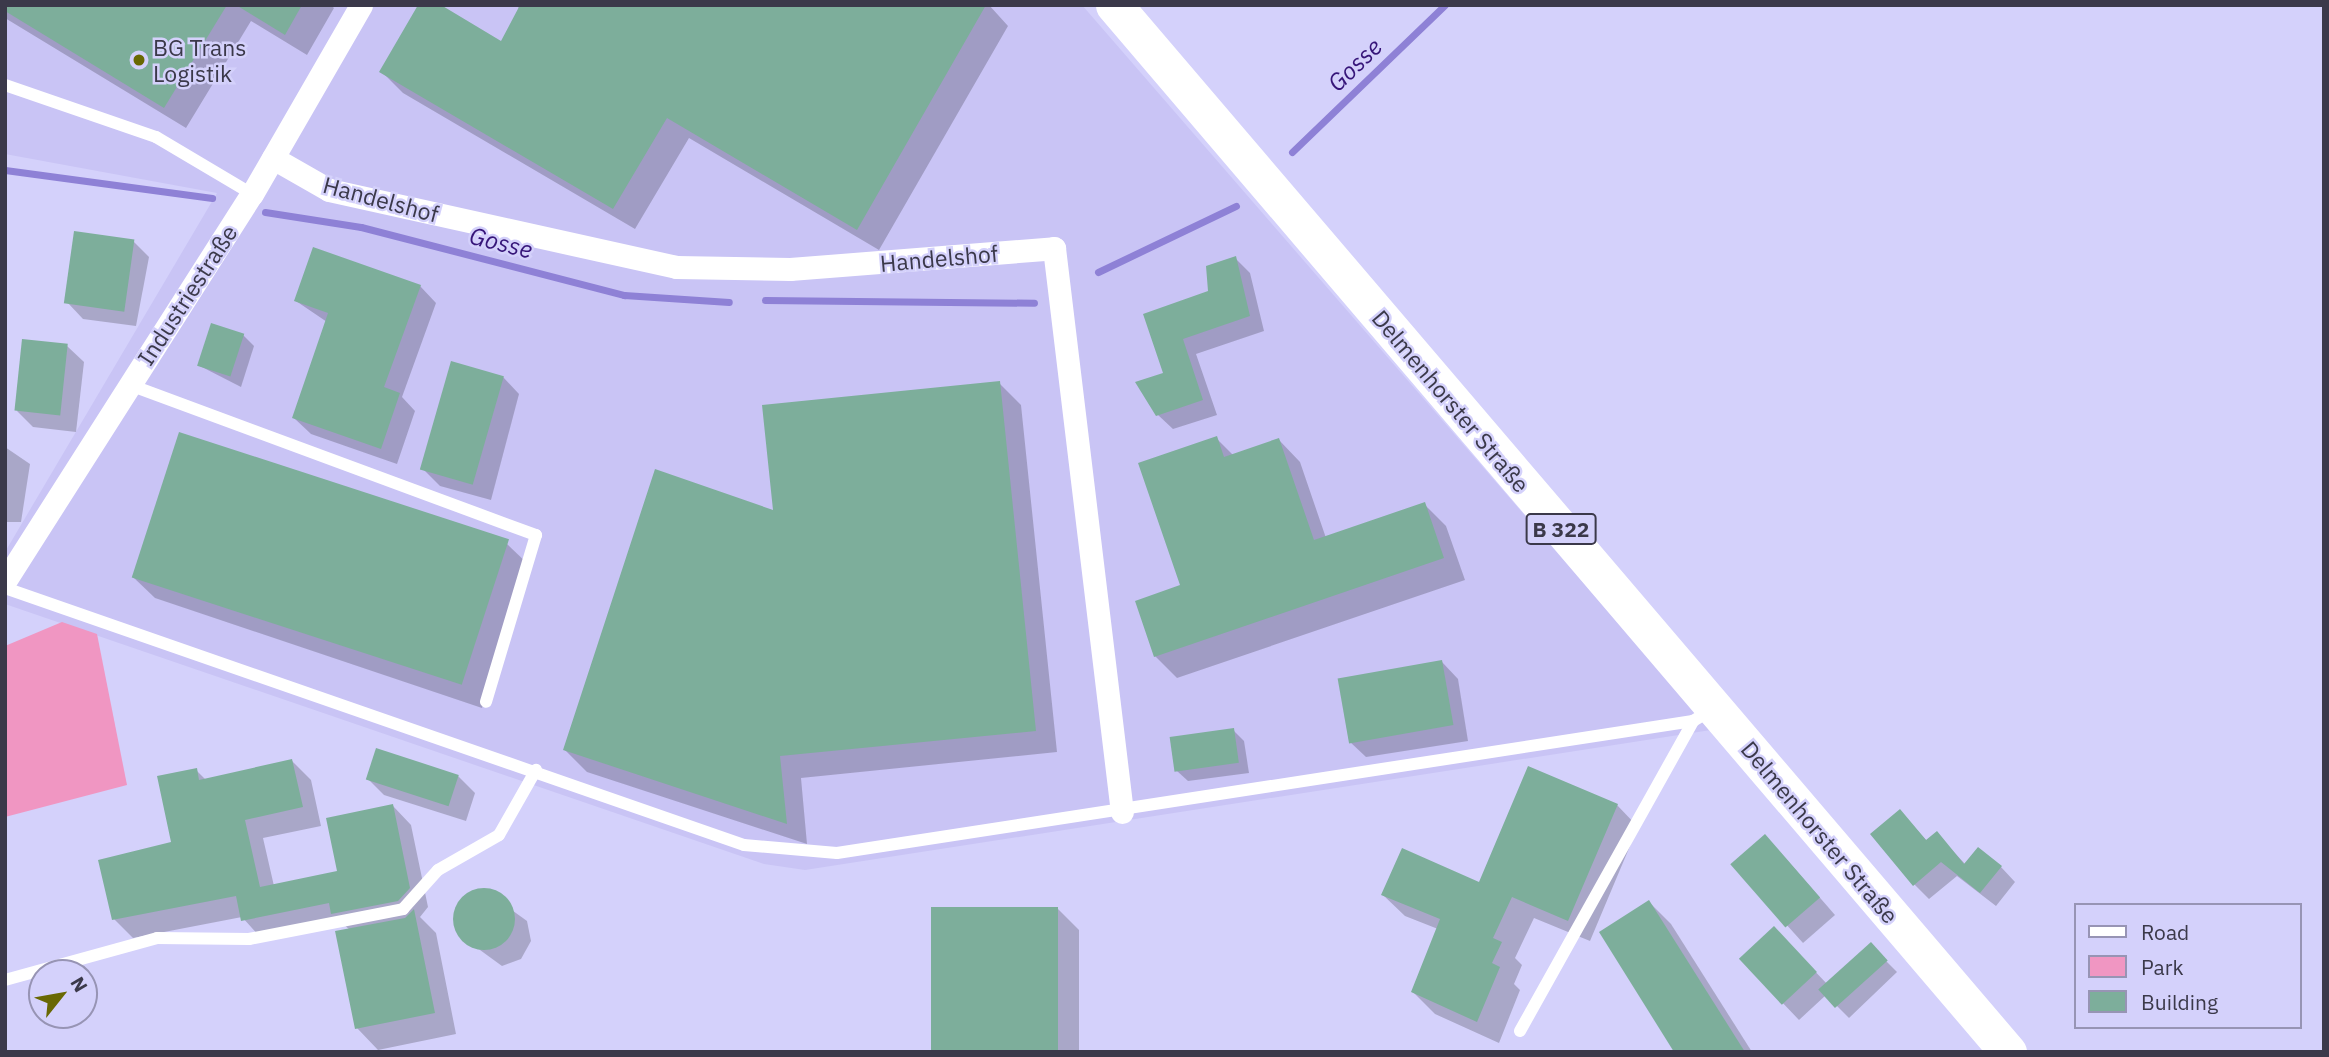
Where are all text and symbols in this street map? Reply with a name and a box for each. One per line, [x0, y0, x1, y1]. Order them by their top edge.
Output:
water label: Gosse [1322, 32, 1388, 98]
place label: BG Trans Logistik [153, 33, 246, 87]
marker: BG Trans Logistik [131, 52, 147, 68]
street label: Handelshof [320, 170, 442, 228]
street label: Industriestraße [131, 220, 243, 370]
water label: Gosse [467, 221, 535, 265]
street label: Handelshof [879, 239, 999, 277]
street label: Delmenhorster Straße [1367, 304, 1535, 498]
road number: B 322 [1524, 512, 1598, 546]
street label: Delmenhorster Straße [1736, 735, 1904, 929]
legend [2074, 903, 2301, 1029]
text: Road [2141, 918, 2189, 946]
text: Park [2141, 953, 2184, 981]
north arrow [28, 959, 98, 1029]
text: N [65, 972, 93, 996]
text: Building [2141, 988, 2218, 1016]

